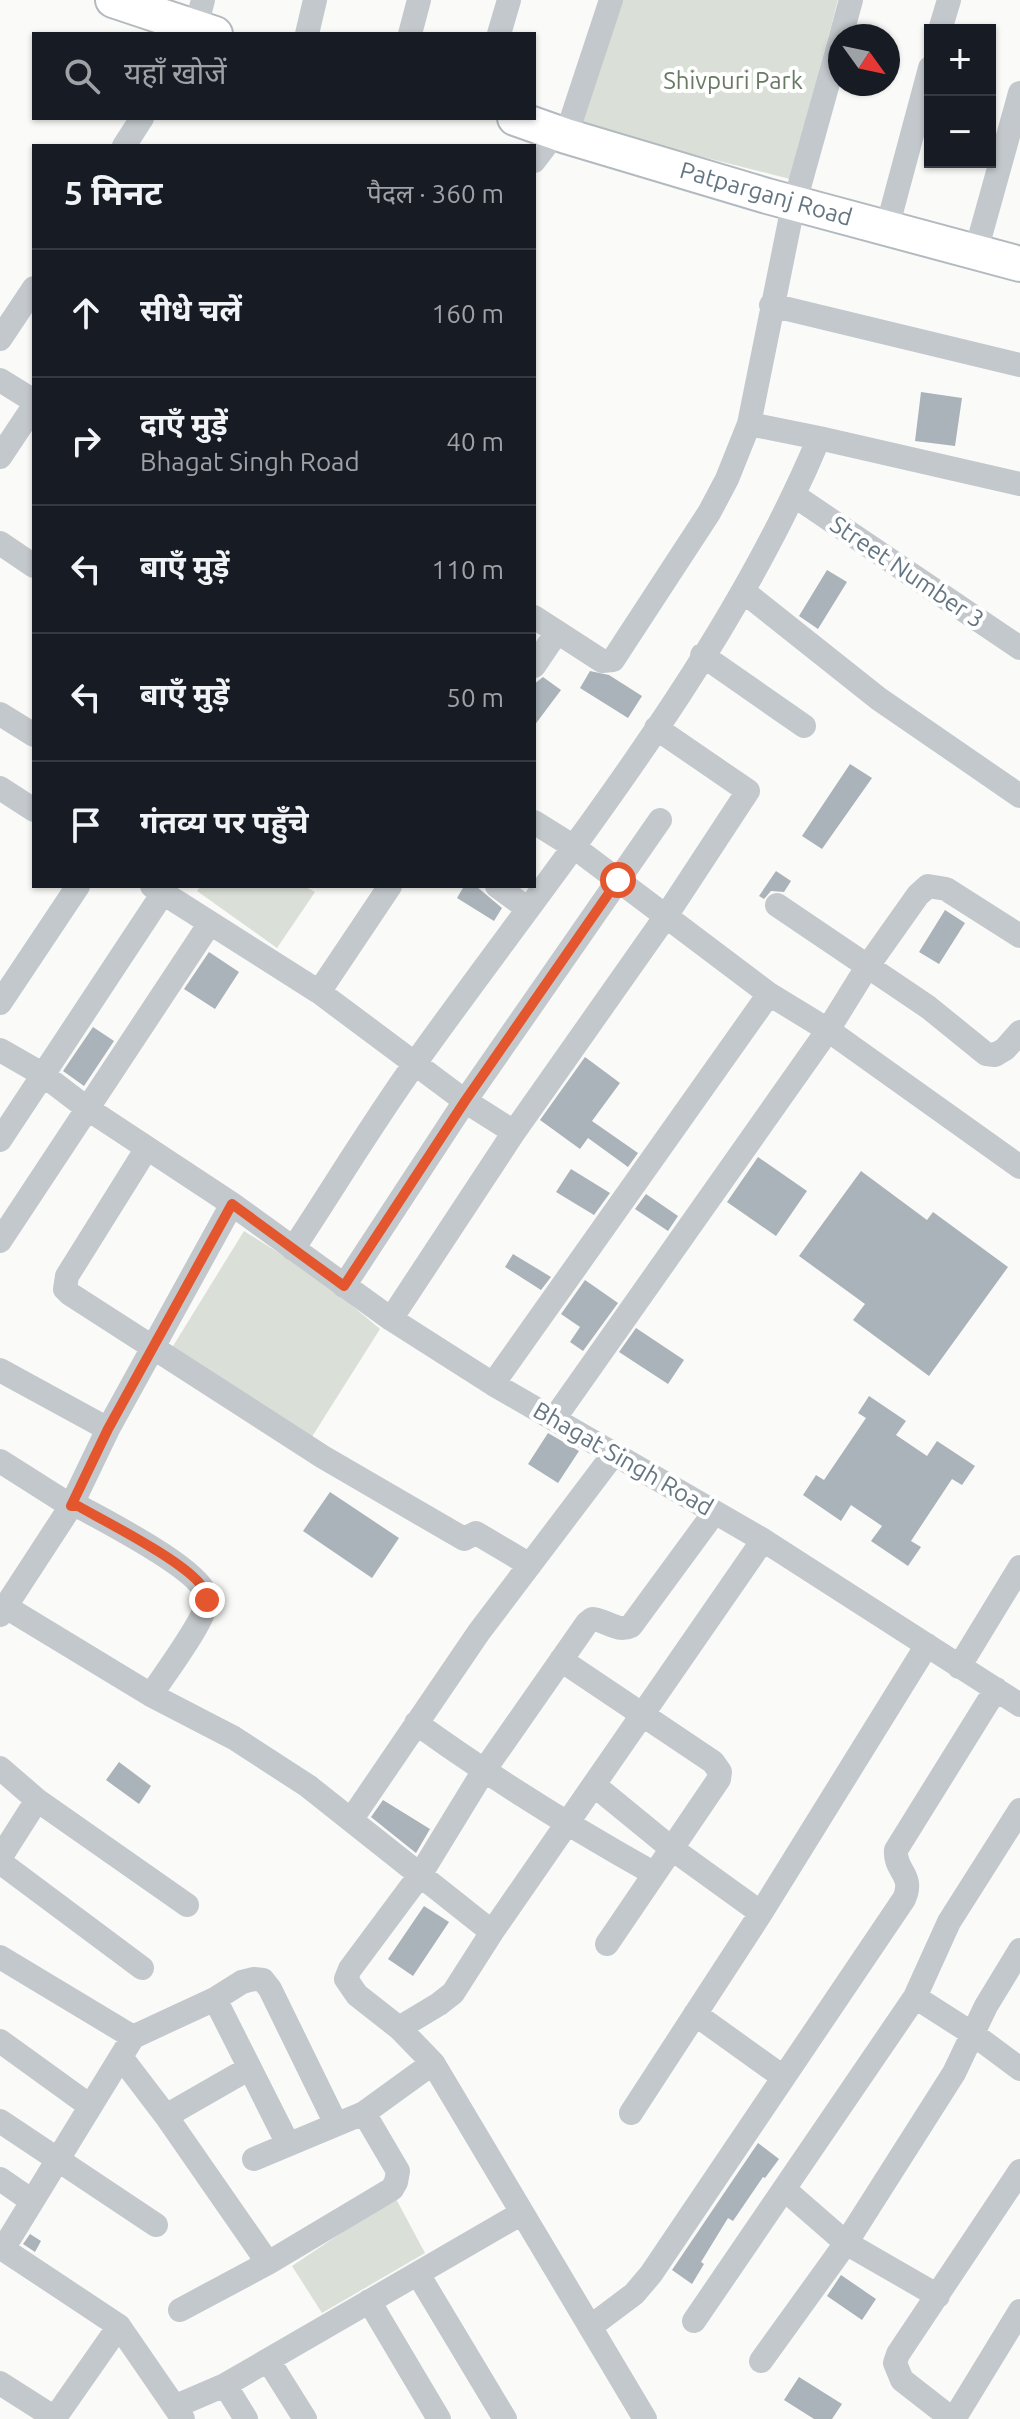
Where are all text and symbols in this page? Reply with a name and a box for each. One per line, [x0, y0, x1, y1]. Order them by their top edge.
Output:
north arrow [828, 24, 900, 96]
map controls [924, 24, 996, 168]
button: + [924, 24, 996, 96]
search box [32, 32, 536, 120]
icon: search [60, 54, 104, 98]
text: यहाँ खोजें [124, 56, 227, 90]
park label: Shivpuri Park [663, 67, 803, 94]
button: − [924, 96, 996, 168]
street label: Patparganj Road [677, 156, 855, 231]
text: 5 मिनट [64, 173, 163, 211]
text: पैदल · 360 m [367, 179, 504, 208]
icon: ahead [64, 291, 108, 335]
text: सीधे चलें [140, 293, 242, 327]
text: 160 m [432, 299, 504, 328]
text: दाएँ मुड़ें [140, 407, 228, 441]
icon: right [64, 419, 108, 463]
text: 40 m [446, 427, 504, 456]
text: Bhagat Singh Road [140, 447, 360, 476]
street label: Street Number 3 [825, 510, 989, 633]
icon: left [64, 547, 108, 591]
text: बाएँ मुड़ें [140, 549, 229, 583]
text: 110 m [432, 555, 504, 584]
icon: left [64, 675, 108, 719]
text: बाएँ मुड़ें [140, 677, 229, 711]
text: 50 m [446, 683, 504, 712]
icon: arrive [64, 803, 108, 847]
text: गंतव्य पर पहुँचे [140, 805, 308, 839]
route start [600, 862, 636, 898]
street label: Bhagat Singh Road [529, 1396, 718, 1521]
route end [189, 1582, 225, 1618]

